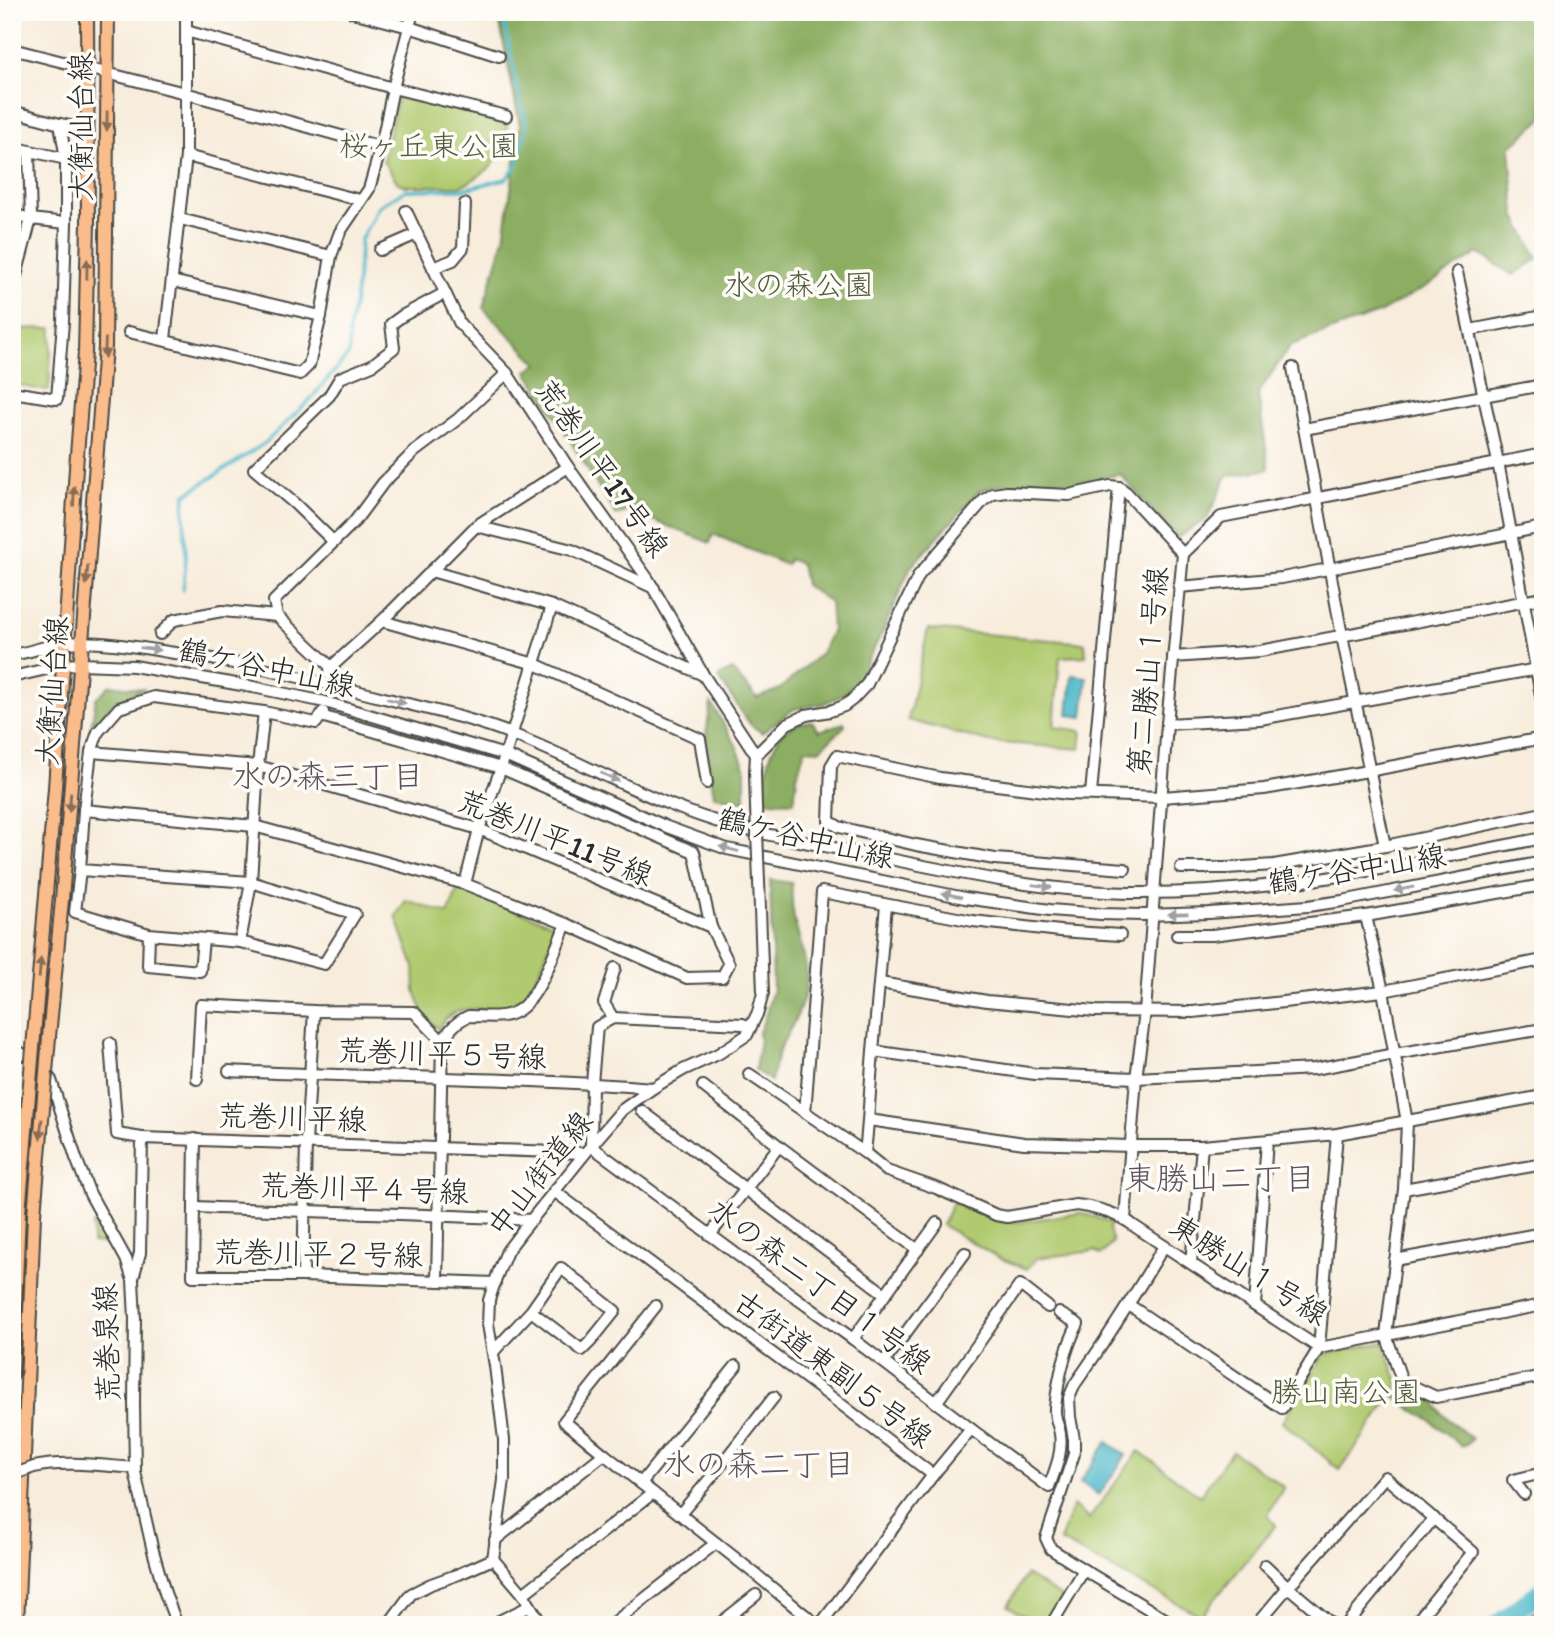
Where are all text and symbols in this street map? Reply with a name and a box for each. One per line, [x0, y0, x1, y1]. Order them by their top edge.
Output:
street label: 大衡仙台線 [62, 52, 99, 202]
one-way arrow [102, 110, 113, 132]
park label: 桜ヶ丘東公園 [339, 127, 519, 164]
one-way arrow [81, 258, 93, 280]
park label: 水の森公園 [724, 266, 874, 303]
one-way arrow [99, 338, 110, 360]
street label: 荒巻川平17号線 [527, 372, 677, 564]
one-way arrow [69, 485, 80, 507]
one-way arrow [81, 564, 92, 586]
street label: 第二勝山１号線 [1120, 565, 1175, 777]
street label: 大衡仙台線 [28, 615, 75, 767]
street label: 鶴ケ谷中山線 [175, 631, 359, 704]
one-way arrow [139, 644, 161, 655]
one-way arrow [385, 696, 407, 707]
district label: 水の森三丁目 [232, 757, 424, 795]
one-way arrow [599, 772, 620, 783]
street label: 荒巻川平11号線 [452, 781, 658, 894]
one-way arrow [64, 791, 75, 813]
street label: 鶴ケ谷中山線 [714, 799, 898, 876]
street label: 鶴ケ谷中山線 [1265, 836, 1449, 901]
one-way arrow [718, 843, 739, 853]
one-way arrow [1032, 880, 1054, 891]
one-way arrow [1393, 884, 1415, 895]
one-way arrow [941, 890, 963, 901]
one-way arrow [1167, 908, 1189, 920]
one-way arrow [35, 956, 46, 978]
street label: 荒巻川平５号線 [336, 1031, 548, 1076]
street label: 荒巻川平線 [216, 1096, 368, 1139]
street label: 中山街道線 [479, 1103, 600, 1244]
one-way arrow [35, 1118, 46, 1140]
district label: 東勝山二丁目 [1124, 1159, 1316, 1197]
street label: 荒巻川平４号線 [258, 1166, 470, 1211]
street label: 水の森二丁目１号線 [701, 1190, 939, 1382]
street label: 東勝山１号線 [1163, 1206, 1335, 1333]
street label: 荒巻川平２号線 [213, 1233, 423, 1274]
street label: 荒巻泉線 [86, 1282, 127, 1404]
street label: 古街道東副５号線 [726, 1282, 940, 1456]
park label: 勝山南公園 [1271, 1373, 1421, 1410]
district label: 水の森二丁目 [663, 1445, 855, 1483]

